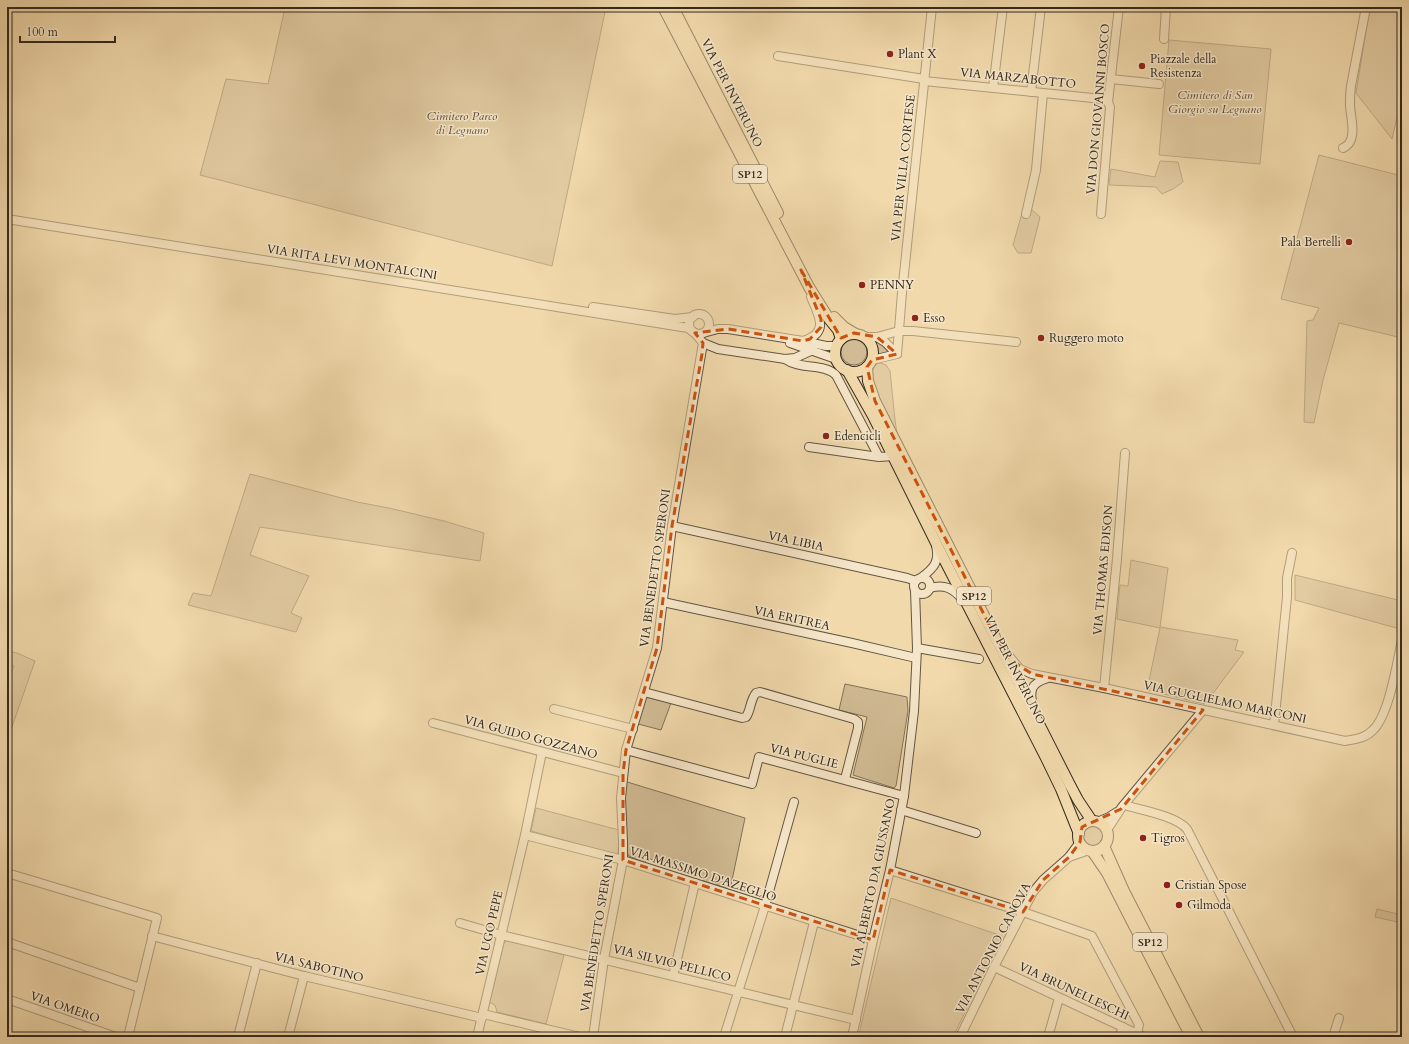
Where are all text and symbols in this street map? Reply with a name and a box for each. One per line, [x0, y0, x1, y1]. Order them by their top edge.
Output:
scale bar [20, 18, 115, 44]
street label: VIA DON GIOVANNI BOSCO [1083, 23, 1113, 195]
text: 100 m [26, 24, 59, 40]
street label: VIA PER INVERUNO [698, 36, 766, 150]
place label: Plant X [898, 46, 937, 62]
marker: Plant X [885, 49, 895, 59]
place label: Piazzale della Resistenza [1150, 51, 1217, 81]
marker: Piazzale della Resistenza [1137, 61, 1147, 71]
street label: VIA MARZABOTTO [959, 64, 1077, 92]
park label: Cimitero di San Giorgio su Legnano [1168, 87, 1262, 117]
street label: VIA PER VILLA CORTESE [887, 94, 919, 242]
park label: Cimitero Parco di Legnano [427, 108, 498, 138]
road number: SP12 [733, 165, 767, 183]
place label: Pala Bertelli [1281, 234, 1342, 250]
marker: Pala Bertelli [1344, 237, 1354, 247]
street label: VIA RITA LEVI MONTALCINI [266, 241, 438, 283]
place label: PENNY [870, 277, 914, 293]
marker: PENNY [857, 280, 867, 290]
place label: Esso [923, 310, 945, 326]
marker: Esso [910, 313, 920, 323]
place label: Ruggero moto [1049, 330, 1124, 346]
marker: Ruggero moto [1036, 333, 1046, 343]
place label: Edencicli [834, 428, 881, 444]
marker: Edencicli [821, 431, 831, 441]
street label: VIA BENEDETTO SPERONI [636, 488, 674, 648]
street label: VIA THOMAS EDISON [1089, 503, 1117, 636]
street label: VIA LIBIA [767, 527, 826, 555]
road number: SP12 [957, 587, 991, 605]
street label: VIA ERITREA [752, 602, 832, 634]
street label: VIA PER INVERUNO [981, 613, 1049, 727]
street label: VIA GUGLIELMO MARCONI [1142, 677, 1308, 727]
street label: VIA GUIDO GOZZANO [463, 711, 599, 763]
street label: VIA PUGLIE [768, 740, 840, 772]
street label: VIA ALBERTO DA GIUSSANO [847, 797, 899, 969]
place label: Tigros [1151, 830, 1185, 846]
marker: Tigros [1138, 833, 1148, 843]
street label: VIA MASSIMO D'AZEGLIO [627, 843, 779, 905]
street label: VIA BENEDETTO SPERONI [577, 853, 617, 1013]
place label: Cristian Spose [1175, 877, 1247, 893]
street label: VIA ANTONIO CANOVA [952, 879, 1035, 1016]
marker: Cristian Spose [1162, 880, 1172, 890]
street label: VIA UGO PEPE [471, 889, 507, 977]
place label: Gilmoda [1187, 897, 1232, 913]
marker: Gilmoda [1174, 900, 1184, 910]
road number: SP12 [1133, 933, 1167, 951]
street label: VIA SILVIO PELLICO [611, 941, 733, 985]
street label: VIA SABOTINO [273, 948, 365, 986]
street label: VIA BRUNELLESCHI [1016, 958, 1132, 1024]
street label: VIA OMERO [28, 988, 102, 1026]

